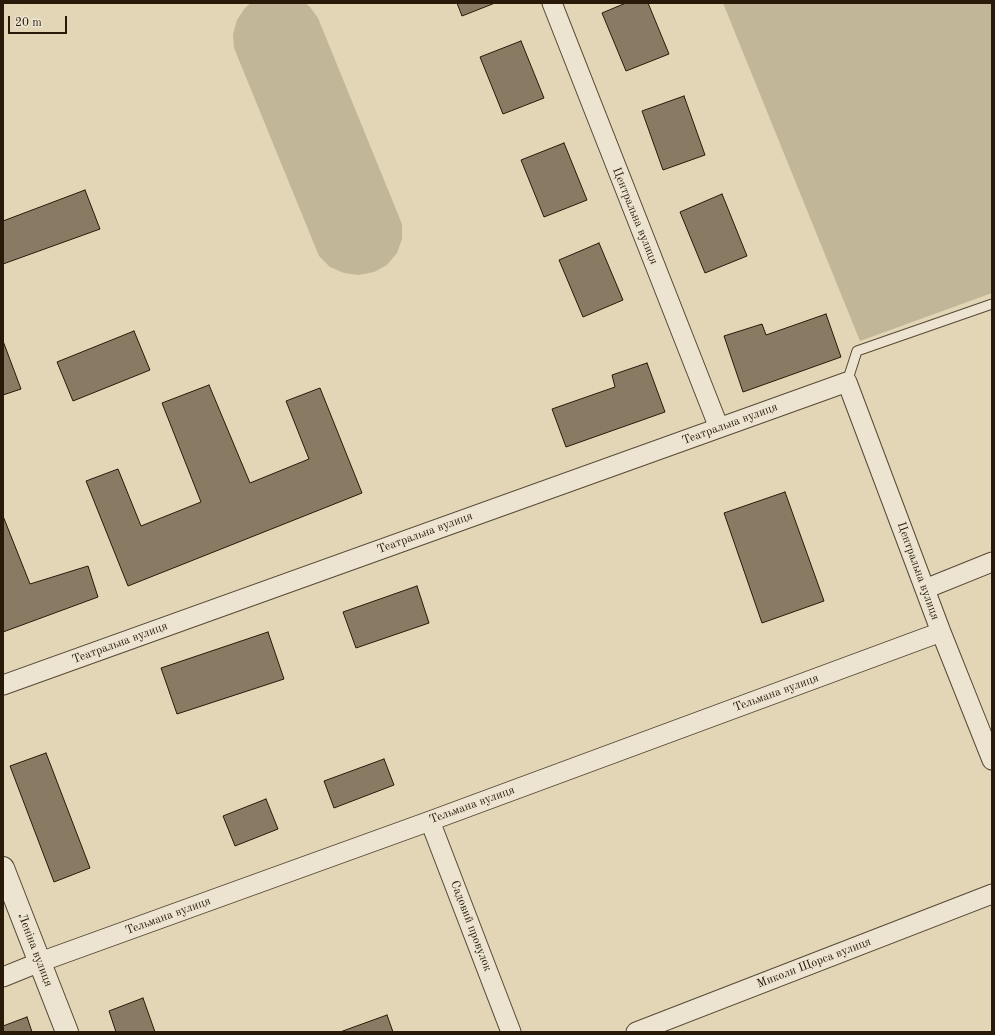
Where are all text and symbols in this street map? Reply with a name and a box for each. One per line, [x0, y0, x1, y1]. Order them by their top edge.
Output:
scale bar [10, 8, 69, 34]
text: 20 m [15, 17, 42, 29]
street label: Центральна вулиця [609, 165, 661, 267]
street label: Театральна вулиця [680, 400, 780, 448]
street label: Театральна вулиця [375, 509, 475, 557]
street label: Центральна вулиця [894, 520, 942, 622]
street label: Театральна вулиця [70, 619, 170, 667]
street label: Тельмана вулиця [731, 671, 821, 715]
street label: Тельмана вулиця [427, 783, 517, 827]
street label: Садовий провулок [447, 879, 495, 973]
street label: Тельмана вулиця [123, 894, 213, 938]
street label: Леніна вулиця [14, 911, 56, 989]
street label: Миколи Щорса вулиця [755, 935, 873, 991]

